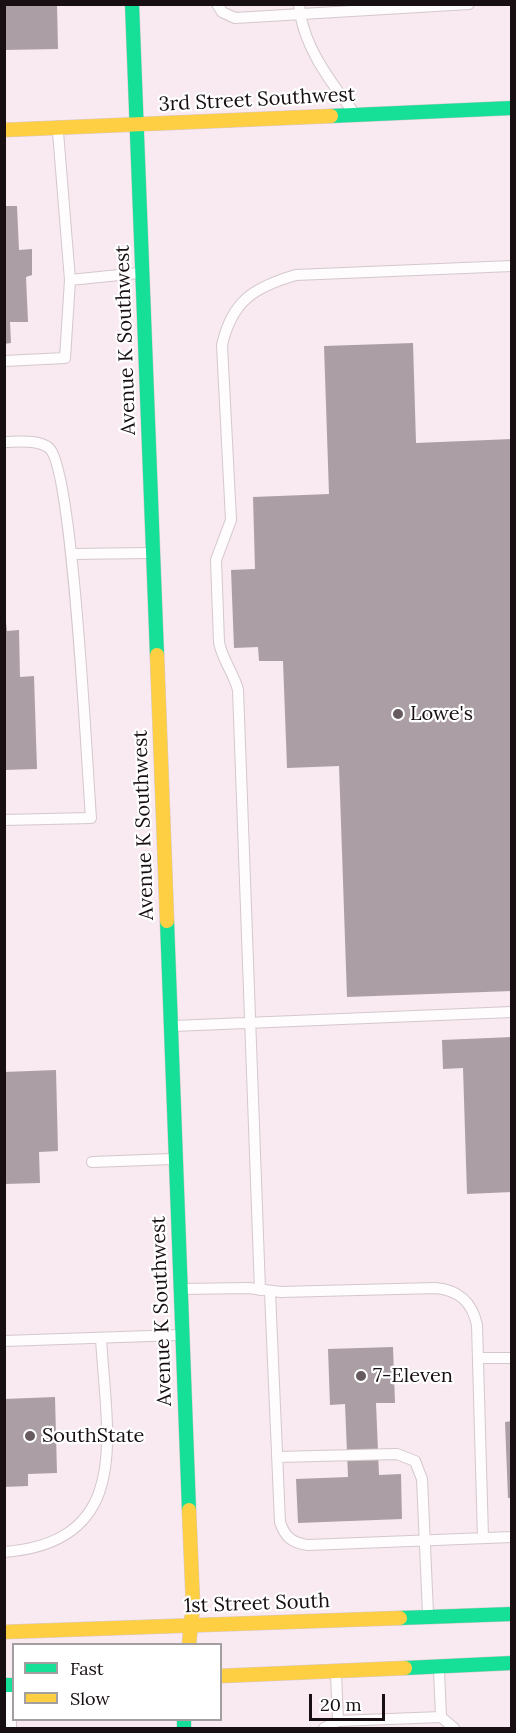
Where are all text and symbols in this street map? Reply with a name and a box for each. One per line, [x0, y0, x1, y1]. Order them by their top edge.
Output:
street label: 3rd Street Southwest [158, 83, 356, 117]
street label: Avenue K Southwest [111, 244, 141, 436]
place label: Lowe's [410, 702, 473, 726]
marker: Lowe's [391, 707, 405, 721]
street label: Avenue K Southwest [129, 729, 159, 921]
street label: Avenue K Southwest [147, 1215, 177, 1407]
place label: 7-Eleven [373, 1364, 453, 1388]
marker: 7-Eleven [354, 1369, 368, 1383]
place label: SouthState [42, 1424, 144, 1448]
marker: SouthState [23, 1429, 37, 1443]
street label: 1st Street South [184, 1589, 330, 1619]
legend [12, 1643, 222, 1721]
text: Fast [70, 1657, 104, 1680]
scale bar [312, 1682, 388, 1720]
text: Slow [70, 1687, 110, 1710]
text: 20 m [320, 1693, 362, 1716]

